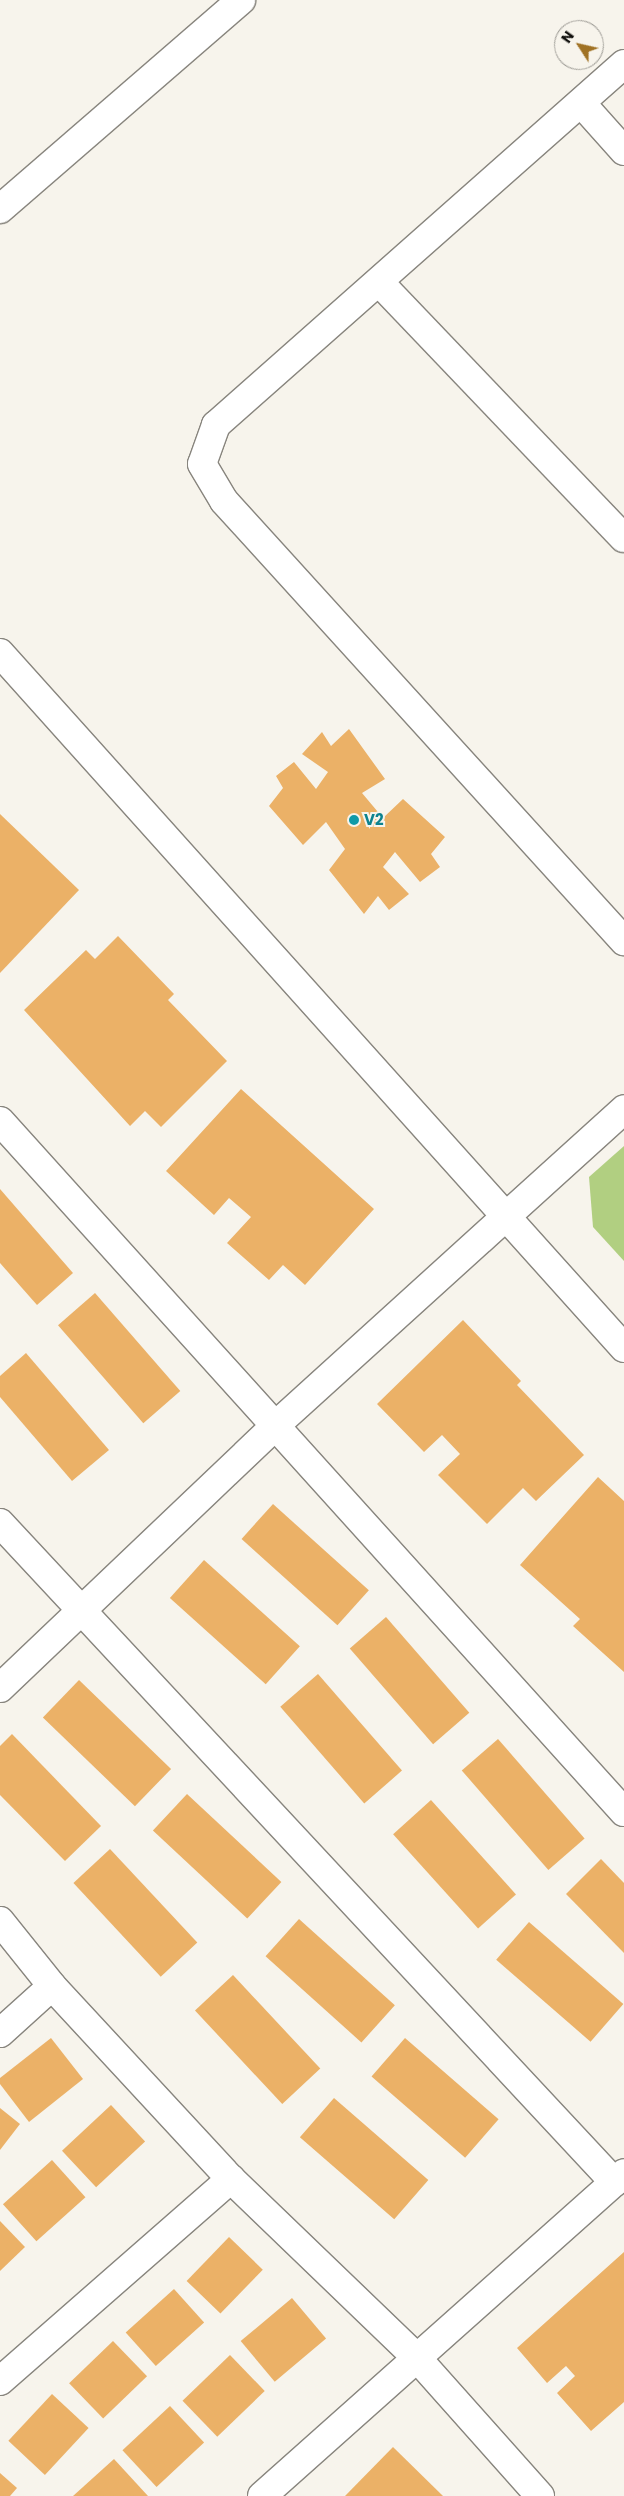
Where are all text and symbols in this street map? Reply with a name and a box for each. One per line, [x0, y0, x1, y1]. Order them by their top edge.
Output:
north arrow [554, 20, 604, 70]
text: N [556, 27, 579, 47]
place label: V2 [364, 811, 384, 829]
marker: V2 [348, 814, 360, 826]

